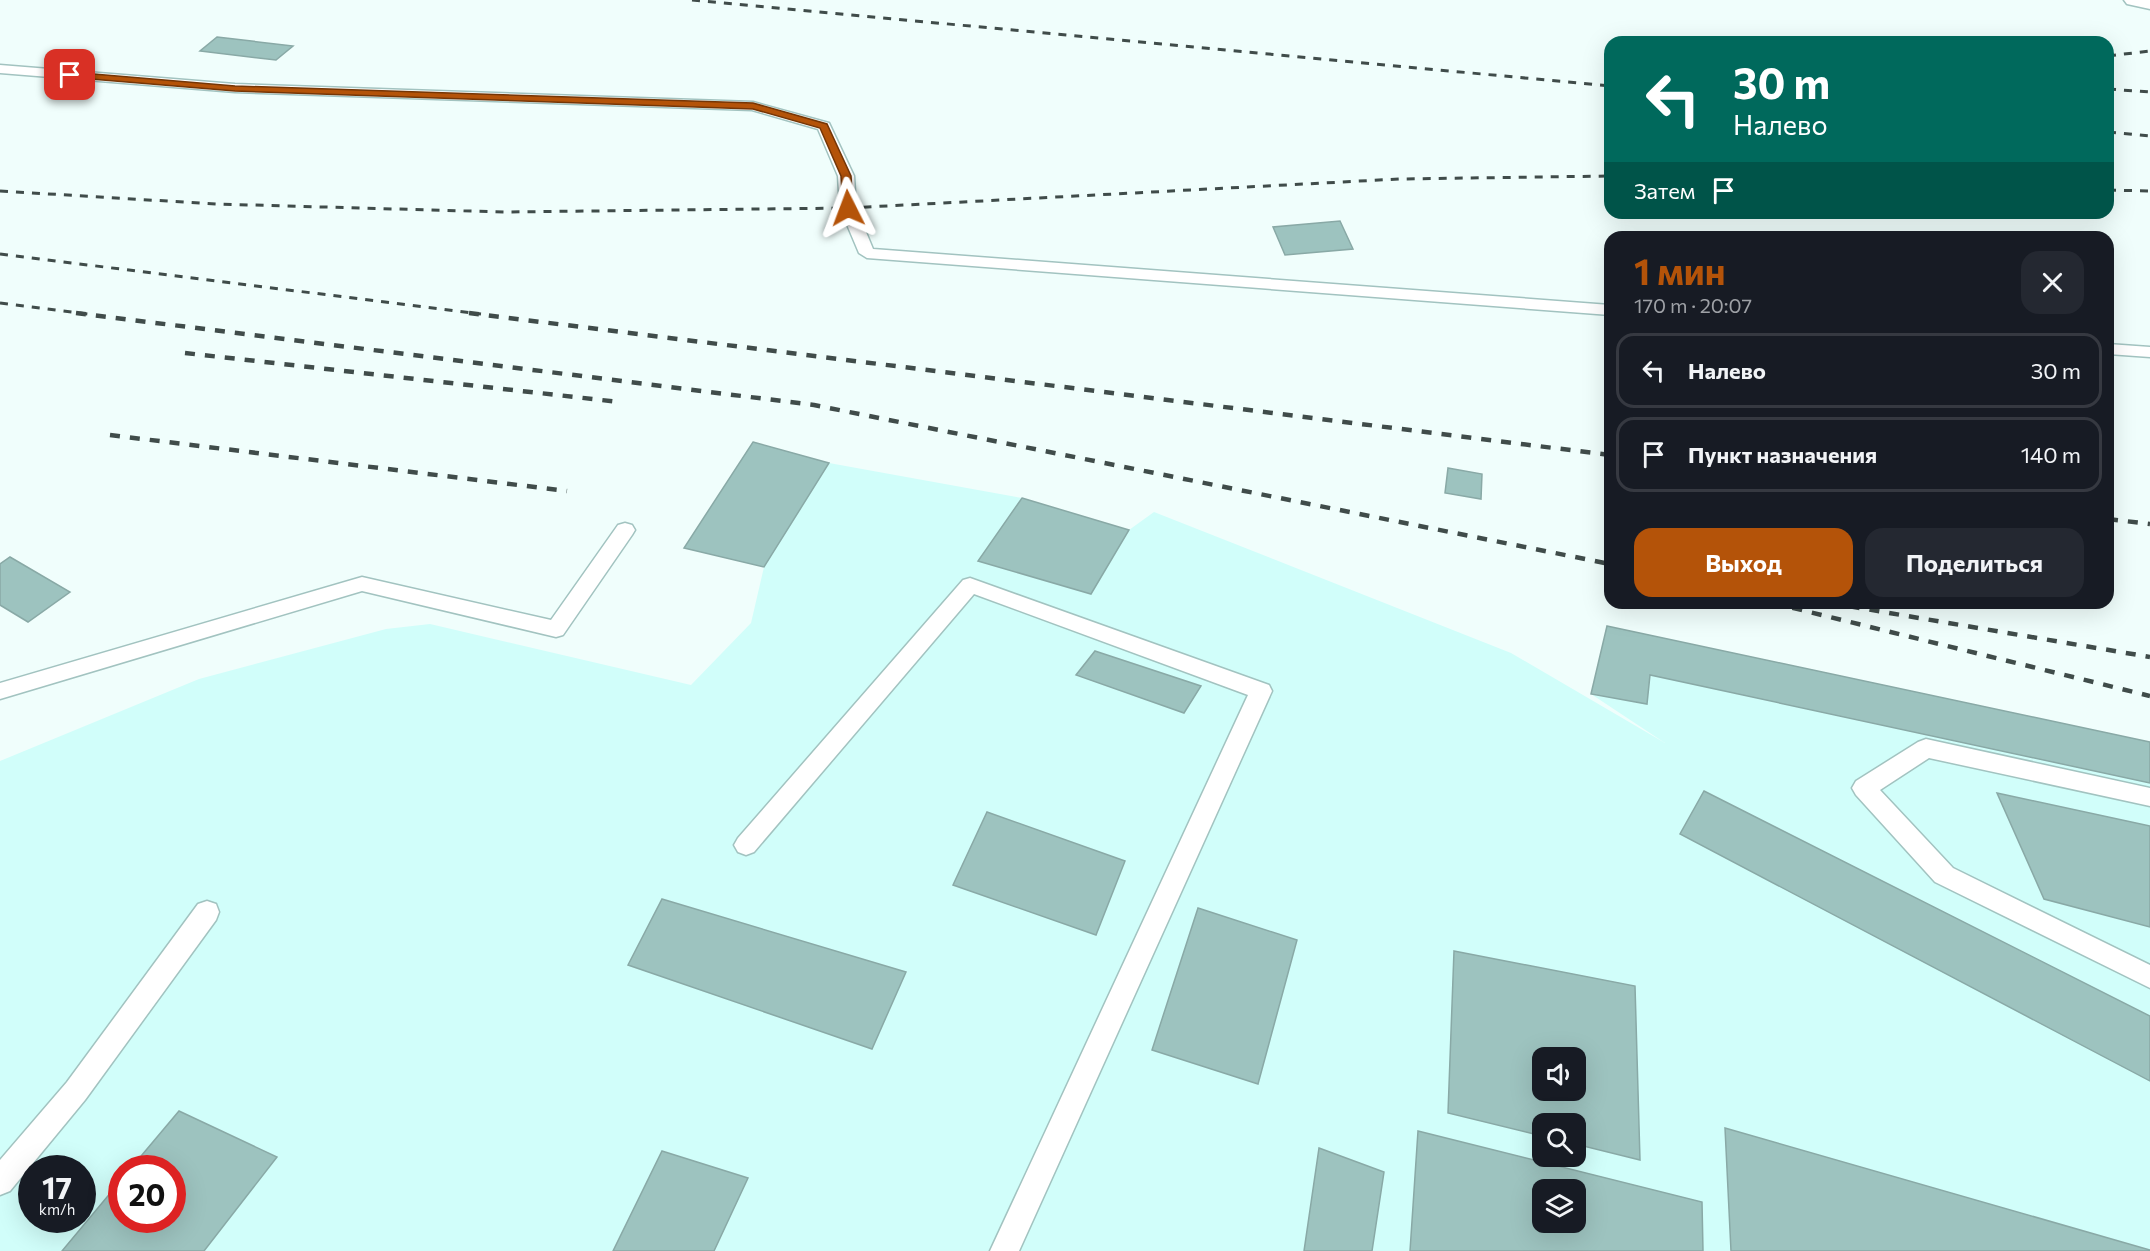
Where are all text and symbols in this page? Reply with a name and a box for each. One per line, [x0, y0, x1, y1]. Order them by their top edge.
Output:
pin [44, 49, 95, 100]
text: 30 m [1733, 56, 1830, 108]
icon: arrive [53, 58, 86, 91]
icon: left [1634, 60, 1712, 138]
text: Налево [1733, 108, 1828, 141]
icon: arrive [1707, 174, 1740, 207]
position arrow [816, 176, 880, 240]
text: Затем [1634, 177, 1695, 204]
text: 1 мин [1634, 248, 1726, 292]
button: close [2021, 251, 2084, 314]
text: 170 m · 20:07 [1634, 293, 1752, 317]
icon: left [1637, 354, 1670, 387]
text: Налево [1688, 357, 1766, 384]
text: 30 m [2031, 357, 2081, 384]
icon: arrive [1637, 438, 1670, 471]
text: Пункт назначения [1688, 441, 1877, 468]
text: 140 m [2021, 441, 2081, 468]
button: Выход [1634, 528, 1853, 597]
button: Поделиться [1865, 528, 2084, 597]
map controls [1532, 1047, 1586, 1233]
button: sound [1532, 1047, 1586, 1101]
button: search [1532, 1113, 1586, 1167]
speed limit sign: 20 [108, 1155, 186, 1233]
text: 17 [42, 1168, 72, 1205]
button: layers [1532, 1179, 1586, 1233]
text: km/h [39, 1200, 75, 1218]

